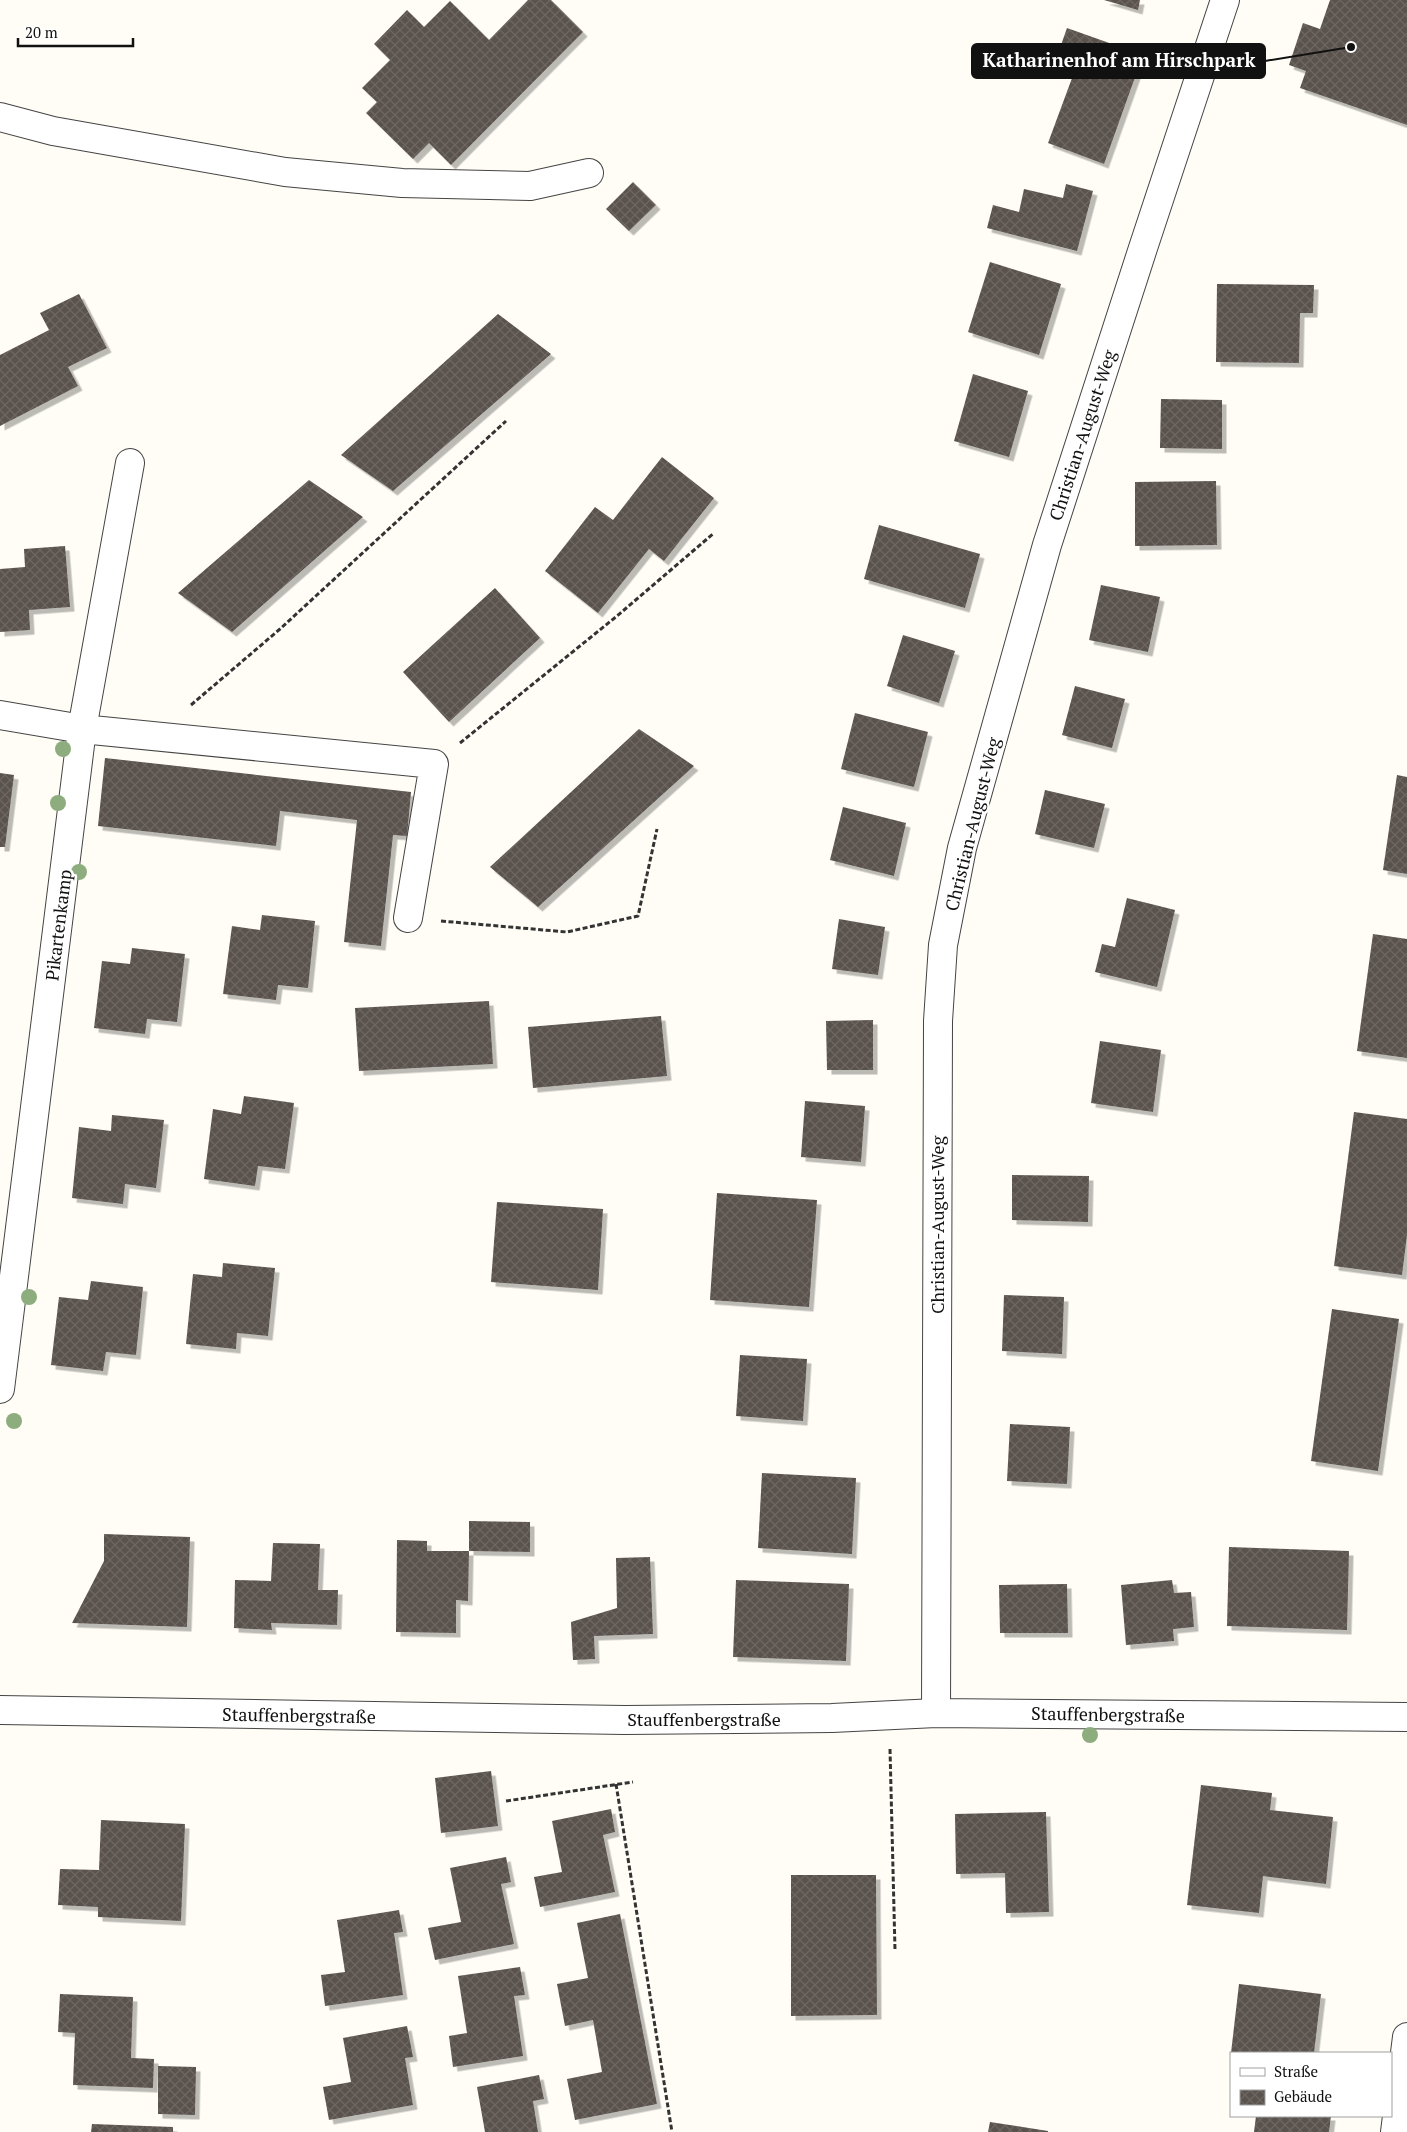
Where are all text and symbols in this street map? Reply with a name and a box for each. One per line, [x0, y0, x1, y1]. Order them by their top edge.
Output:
scale bar [18, 15, 132, 47]
text: 20 m [25, 22, 58, 42]
callout: Katharinenhof am Hirschpark [972, 44, 1265, 78]
text: Katharinenhof am Hirschpark [983, 47, 1256, 72]
street label: Christian-August-Weg [1043, 346, 1121, 523]
street label: Christian-August-Weg [939, 734, 1005, 913]
street label: Pikartenkamp [39, 868, 77, 982]
street label: Christian-August-Weg [925, 1135, 949, 1314]
street label: Stauffenbergstraße [1031, 1701, 1185, 1727]
street label: Stauffenbergstraße [222, 1702, 376, 1728]
street label: Stauffenbergstraße [627, 1707, 781, 1731]
legend [1230, 2052, 1392, 2117]
text: Straße [1274, 2061, 1318, 2081]
text: Gebäude [1274, 2086, 1332, 2106]

